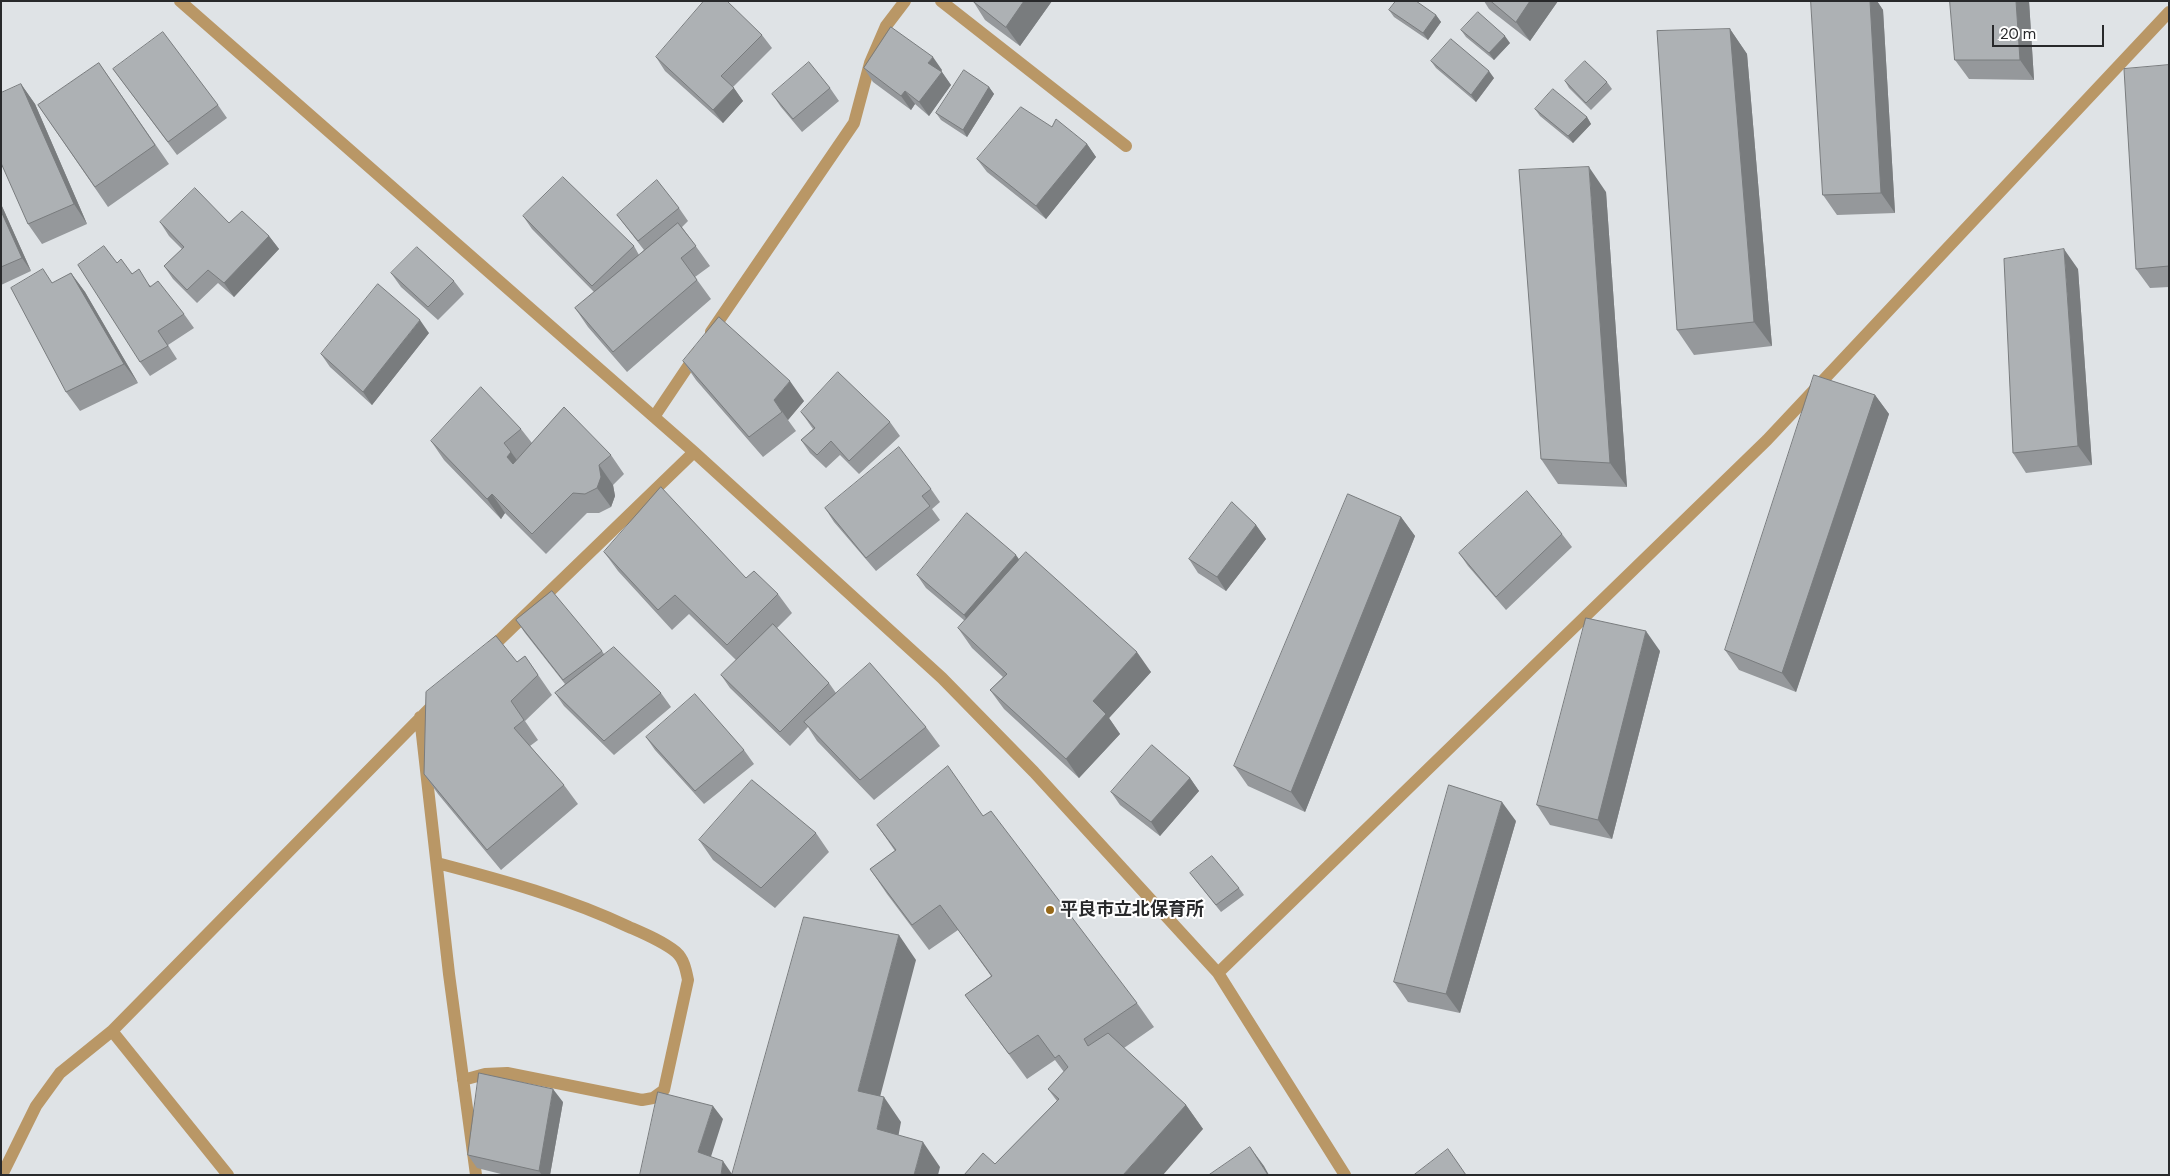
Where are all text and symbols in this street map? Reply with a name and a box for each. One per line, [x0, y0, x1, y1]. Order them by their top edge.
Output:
scale bar [1995, 15, 2108, 47]
text: 20 m [2000, 24, 2036, 44]
place label: 平良市立北保育所 [1060, 899, 1204, 921]
marker: 平良市立北保育所 [1044, 904, 1056, 916]

